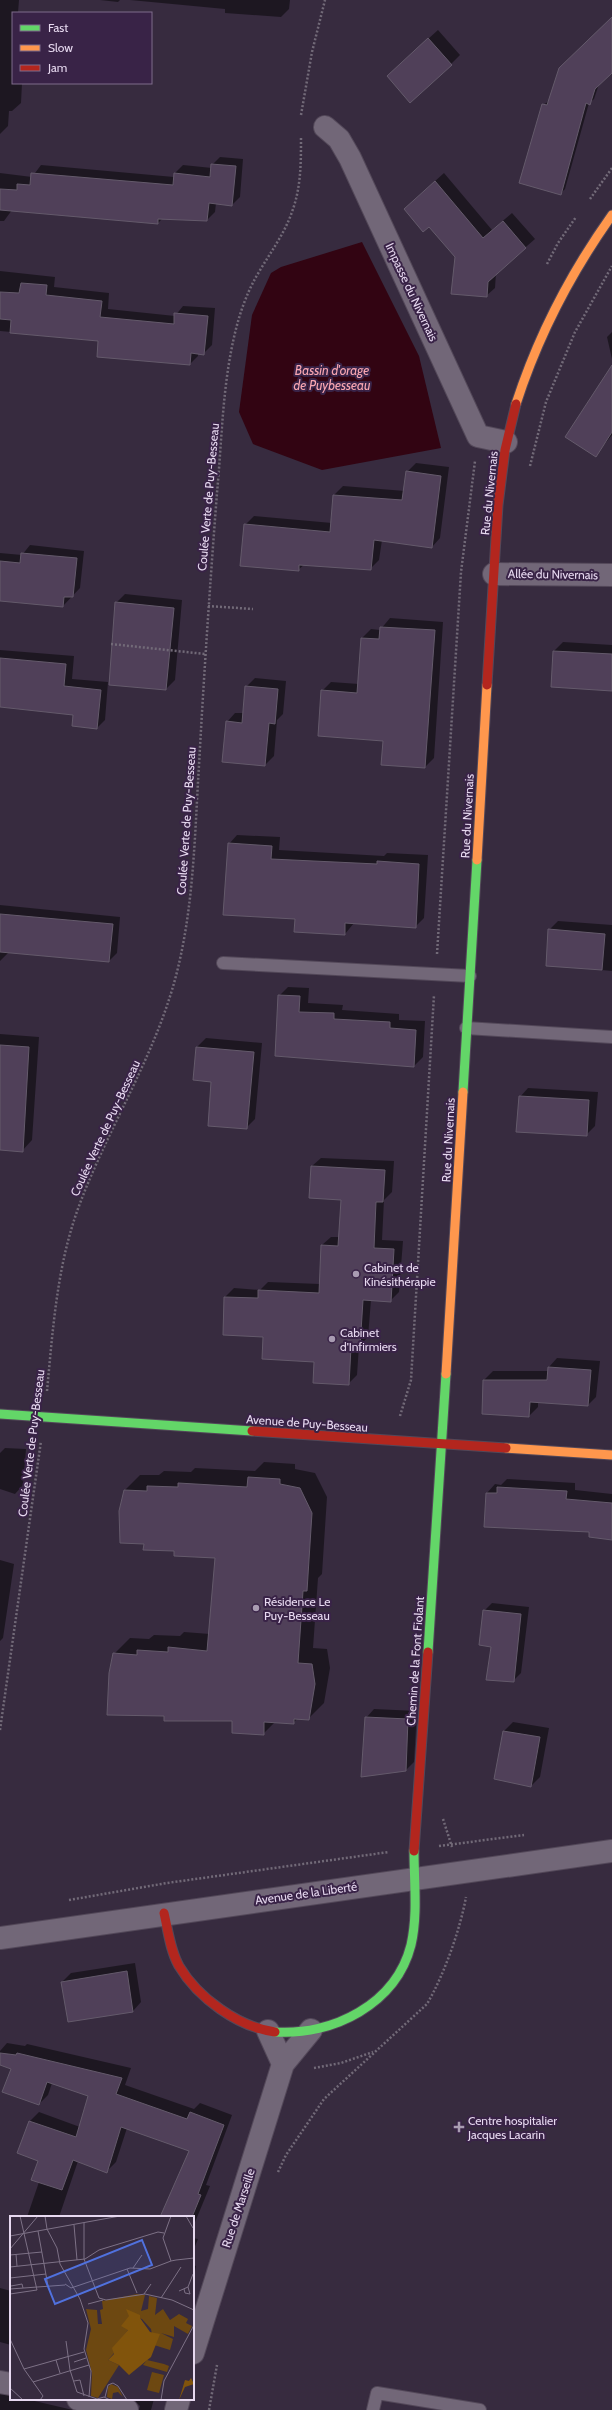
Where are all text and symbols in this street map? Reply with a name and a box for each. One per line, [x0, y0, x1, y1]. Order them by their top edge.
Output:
legend [12, 12, 152, 84]
text: Fast [48, 20, 68, 35]
text: Slow [48, 40, 73, 55]
text: Jam [47, 60, 67, 75]
street label: Impasse du Nivernais [383, 240, 441, 344]
water label: Bassin d'orage de Puybesseau [294, 362, 371, 393]
street label: Coulée Verte de Puy-Besseau [194, 422, 222, 572]
street label: Rue du Nivernais [477, 450, 501, 536]
street label: Allée du Nivernais [508, 566, 598, 582]
street label: Coulée Verte de Puy-Besseau [173, 746, 199, 896]
street label: Rue du Nivernais [457, 773, 477, 859]
street label: Coulée Verte de Puy-Besseau [67, 1058, 143, 1198]
street label: Rue du Nivernais [438, 1097, 458, 1183]
place label: Cabinet de Kinésithérapie [364, 1260, 436, 1289]
marker: Cabinet de Kinésithérapie [351, 1269, 361, 1279]
place label: Cabinet d'Infirmiers [340, 1325, 397, 1354]
marker: Cabinet d'Infirmiers [327, 1334, 337, 1344]
street label: Coulée Verte de Puy-Besseau [15, 1368, 47, 1518]
street label: Avenue de Puy-Besseau [246, 1411, 368, 1435]
place label: Résidence Le Puy-Besseau [264, 1594, 330, 1623]
street label: Chemin de la Font Fiolant [403, 1596, 427, 1726]
marker: Résidence Le Puy-Besseau [251, 1603, 261, 1613]
street label: Avenue de la Liberté [254, 1878, 358, 1908]
place label: Centre hospitalier Jacques Lacarin [467, 2113, 557, 2142]
marker: Centre hospitalier Jacques Lacarin [453, 2121, 465, 2133]
street label: Rue de Marseille [218, 2167, 258, 2249]
inset map [10, 2216, 194, 2400]

